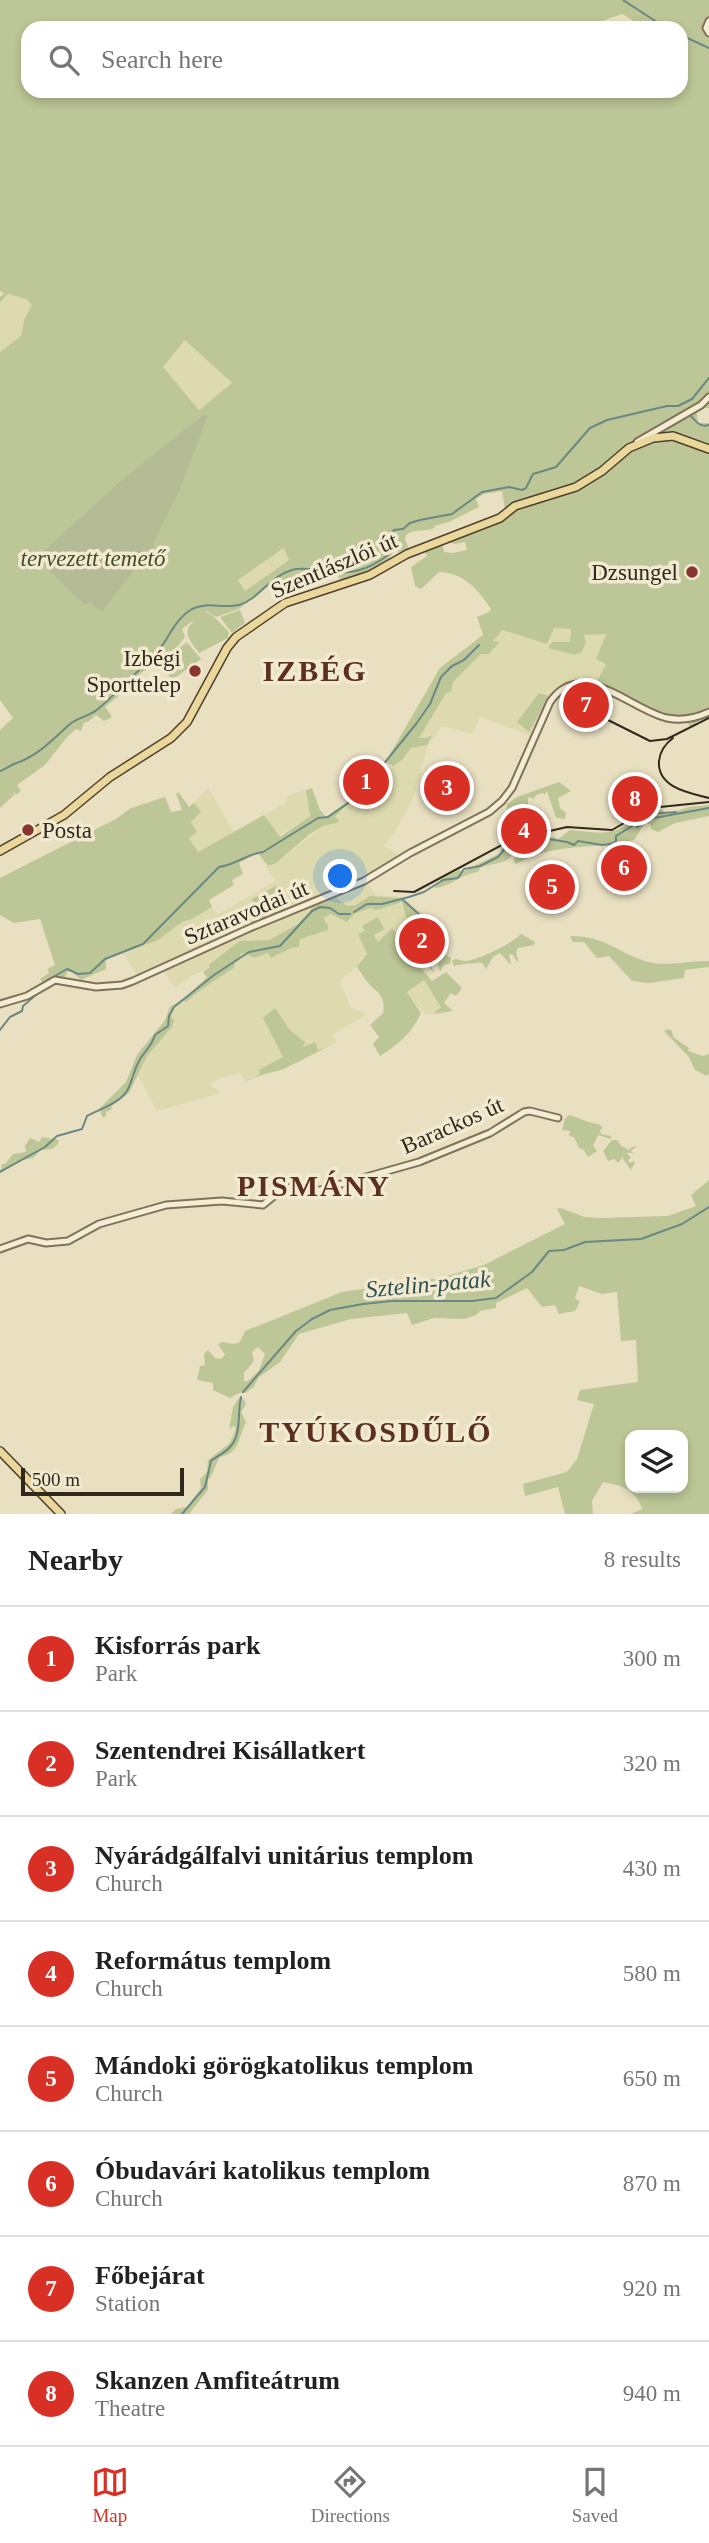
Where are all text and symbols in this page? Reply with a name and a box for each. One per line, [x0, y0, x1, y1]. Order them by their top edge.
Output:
search box [21, 21, 688, 98]
icon: search [45, 41, 83, 79]
text: Search here [101, 45, 223, 74]
street label: Szentlászlói út [267, 527, 402, 603]
park label: tervezett temető [21, 546, 167, 571]
place label: Dzsungel [591, 560, 678, 585]
marker: Dzsungel [684, 564, 700, 580]
place label: Izbégi Sporttelep [86, 646, 181, 697]
district label: IZBÉG [262, 654, 368, 687]
marker: Izbégi Sporttelep [187, 663, 203, 679]
pin: 7 [563, 679, 609, 731]
pin: 1 [343, 756, 389, 808]
pin: 3 [424, 762, 470, 814]
pin: 8 [612, 773, 658, 825]
pin: 4 [501, 805, 547, 857]
place label: Posta [42, 818, 92, 843]
marker: Posta [20, 822, 36, 838]
pin: 6 [601, 842, 647, 894]
your location [323, 859, 357, 893]
pin: 5 [529, 861, 575, 913]
street label: Sztaravodai út [180, 875, 312, 950]
pin: 2 [399, 915, 445, 967]
street label: Barackos út [397, 1092, 508, 1159]
district label: PISMÁNY [237, 1169, 391, 1202]
water label: Sztelin-patak [364, 1266, 492, 1302]
district label: TYÚKOSDŰLŐ [259, 1415, 493, 1448]
map controls [625, 1430, 688, 1493]
button: layers [625, 1430, 688, 1493]
scale bar [21, 1465, 184, 1497]
text: 500 m [32, 1469, 80, 1490]
text: Nearby [28, 1543, 123, 1576]
text: 8 results [604, 1547, 681, 1572]
text: Kisforrás park [95, 1631, 260, 1660]
text: 1 [45, 1646, 57, 1671]
text: 300 m [623, 1646, 681, 1671]
text: Park [95, 1661, 137, 1686]
text: Szentendrei Kisállatkert [95, 1736, 365, 1765]
text: 2 [45, 1751, 57, 1776]
text: 320 m [623, 1751, 681, 1776]
text: Park [95, 1766, 137, 1791]
text: Nyárádgálfalvi unitárius templom [95, 1841, 473, 1870]
text: 3 [45, 1856, 57, 1881]
text: 430 m [623, 1856, 681, 1881]
text: Church [95, 1871, 163, 1896]
text: Református templom [95, 1946, 331, 1975]
text: 4 [45, 1961, 57, 1986]
text: 580 m [623, 1961, 681, 1986]
text: Church [95, 1976, 163, 2001]
text: Mándoki görögkatolikus templom [95, 2051, 474, 2080]
text: 5 [45, 2066, 57, 2091]
text: 650 m [623, 2066, 681, 2091]
text: Church [95, 2081, 163, 2106]
text: Óbudavári katolikus templom [95, 2156, 430, 2185]
text: 6 [45, 2171, 57, 2196]
text: 870 m [623, 2171, 681, 2196]
text: Church [95, 2186, 163, 2211]
text: Főbejárat [95, 2261, 205, 2290]
text: 7 [45, 2276, 57, 2301]
text: 920 m [623, 2276, 681, 2301]
text: Station [95, 2291, 160, 2316]
text: Skanzen Amfiteátrum [95, 2366, 340, 2395]
text: 8 [45, 2381, 57, 2406]
text: 940 m [623, 2381, 681, 2406]
text: Theatre [95, 2396, 165, 2421]
tab: Map [91, 2463, 129, 2527]
tab: Directions [311, 2463, 390, 2527]
tab: Saved [572, 2463, 618, 2527]

